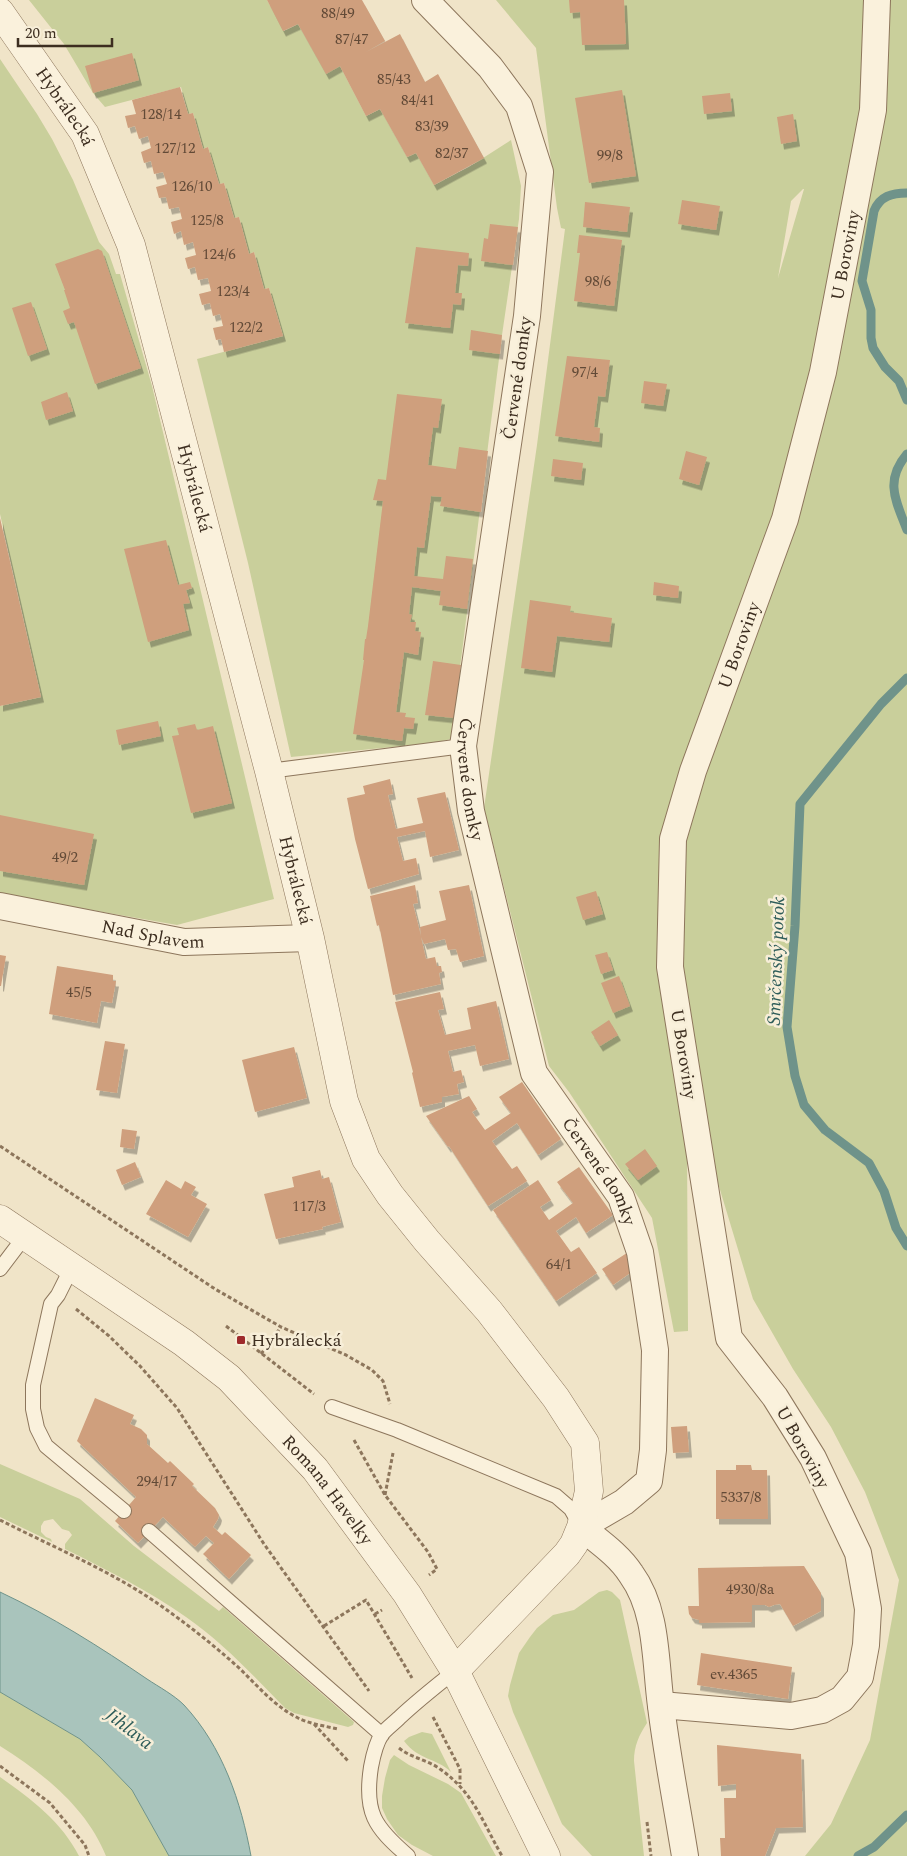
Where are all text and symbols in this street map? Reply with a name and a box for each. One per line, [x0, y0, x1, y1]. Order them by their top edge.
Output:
house number: 88/49 [321, 2, 355, 25]
scale bar [18, 15, 111, 47]
text: 20 m [25, 22, 57, 45]
house number: 87/47 [335, 28, 369, 51]
street label: Hybrálecká [28, 62, 102, 150]
house number: 85/43 [377, 68, 411, 91]
house number: 84/41 [401, 89, 435, 112]
house number: 128/14 [140, 103, 182, 126]
house number: 83/39 [415, 115, 449, 138]
house number: 127/12 [154, 137, 196, 160]
house number: 82/37 [435, 142, 469, 165]
house number: 99/8 [597, 144, 623, 167]
house number: 126/10 [171, 175, 213, 198]
street label: U Boroviny [824, 207, 868, 303]
house number: 125/8 [190, 209, 224, 232]
house number: 124/6 [202, 243, 236, 266]
house number: 98/6 [585, 270, 612, 293]
house number: 123/4 [216, 280, 250, 303]
street label: Červené domky [496, 313, 540, 441]
house number: 122/2 [229, 316, 263, 339]
house number: 97/4 [572, 361, 599, 384]
street label: Hybrálecká [170, 441, 219, 535]
street label: U Boroviny [711, 597, 768, 693]
street label: Červené domky [449, 716, 491, 845]
street label: Hybrálecká [271, 833, 319, 928]
house number: 49/2 [52, 846, 78, 869]
water label: Smrčenský potok [760, 896, 793, 1026]
street label: Nad Splavem [99, 913, 205, 956]
house number: 45/5 [66, 981, 92, 1004]
street label: U Boroviny [663, 1007, 704, 1102]
street label: Červené domky [555, 1112, 643, 1230]
house number: 117/3 [292, 1195, 326, 1218]
house number: 64/1 [546, 1253, 572, 1276]
place label: Hybrálecká [251, 1327, 342, 1354]
marker: Hybrálecká [235, 1334, 247, 1346]
street label: U Boroviny [769, 1401, 837, 1495]
street label: Romana Havelky [275, 1429, 380, 1552]
house number: 294/17 [136, 1470, 178, 1493]
house number: 5337/8 [720, 1486, 762, 1509]
house number: 4930/8a [726, 1578, 775, 1601]
house number: ev.4365 [710, 1663, 758, 1686]
water label: Jihlava [97, 1700, 160, 1757]

